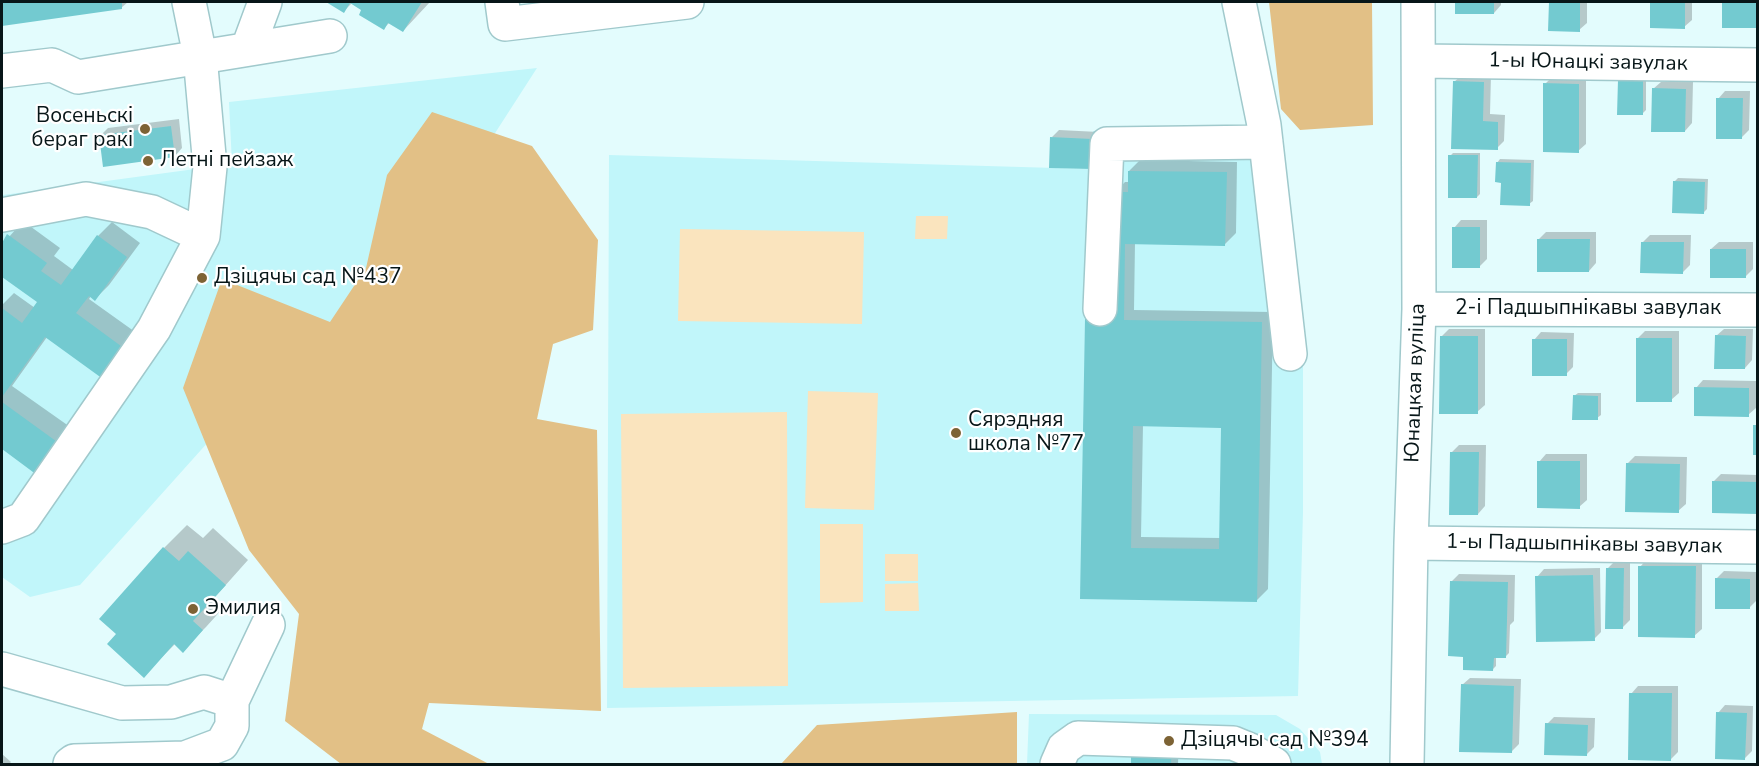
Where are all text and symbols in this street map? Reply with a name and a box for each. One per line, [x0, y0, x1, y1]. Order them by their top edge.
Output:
street label: 1-ы Юнацкі завулак [1488, 49, 1688, 77]
place label: Восеньскі бераг ракі [32, 104, 133, 154]
marker: Восеньскі бераг ракі [138, 122, 152, 136]
place label: Летні пейзаж [160, 148, 293, 174]
marker: Летні пейзаж [141, 154, 155, 168]
place label: Дзіцячы сад №437 [214, 265, 402, 291]
marker: Дзіцячы сад №437 [195, 271, 209, 285]
street label: 2-і Падшыпнікавы завулак [1455, 296, 1721, 322]
street label: Юнацкая вуліца [1401, 303, 1431, 463]
place label: Сярэдняя школа №77 [968, 408, 1084, 458]
marker: Сярэдняя школа №77 [949, 426, 963, 440]
street label: 1-ы Падшыпнікавы завулак [1446, 530, 1722, 560]
place label: Эмилия [205, 596, 281, 622]
marker: Эмилия [186, 602, 200, 616]
place label: Дзіцячы сад №394 [1181, 728, 1369, 754]
marker: Дзіцячы сад №394 [1162, 734, 1176, 748]

